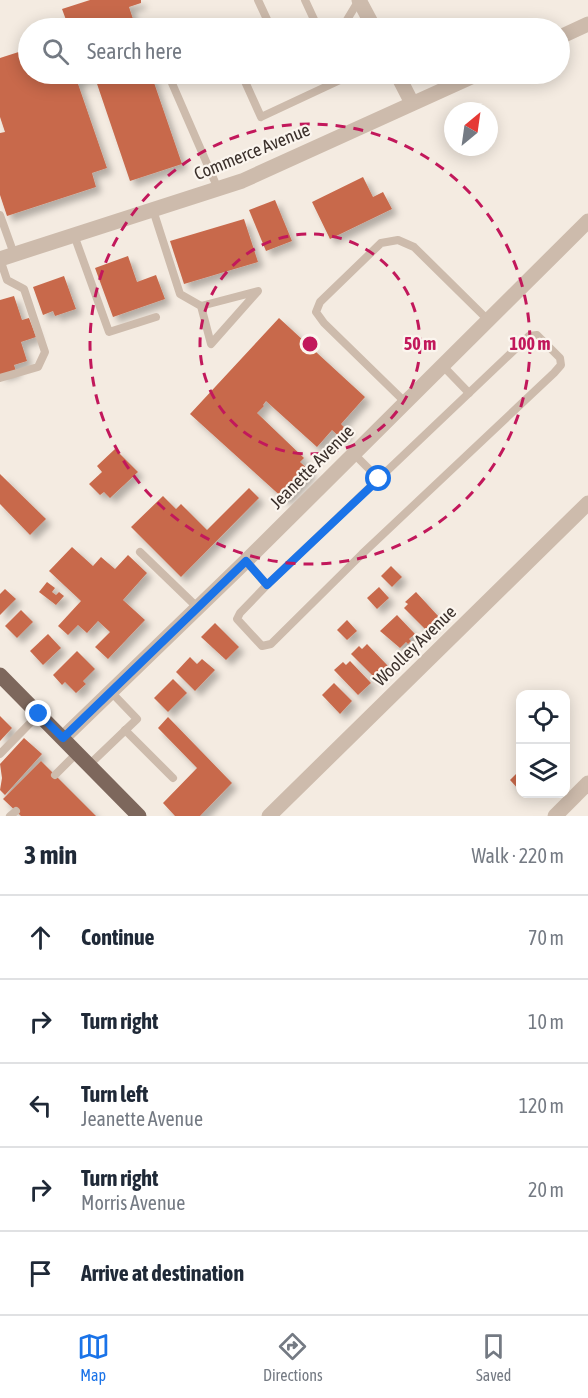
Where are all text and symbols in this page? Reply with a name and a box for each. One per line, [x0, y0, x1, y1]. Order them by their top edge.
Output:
search box [18, 18, 570, 84]
icon: search [39, 35, 72, 68]
text: Search here [87, 38, 182, 64]
north arrow [444, 102, 498, 156]
street label: Commerce Avenue [191, 119, 313, 184]
text: 50 m [404, 333, 436, 354]
text: 100 m [510, 333, 550, 354]
centre of rings [300, 334, 320, 354]
street label: Jeanette Avenue [265, 420, 358, 513]
route start [365, 465, 391, 491]
street label: Woolley Avenue [369, 601, 460, 690]
map controls [516, 690, 570, 798]
button: locate [516, 690, 570, 744]
route end [25, 700, 51, 726]
button: layers [516, 744, 570, 798]
text: 3 min [24, 840, 77, 870]
text: Walk · 220 m [472, 844, 564, 867]
icon: ahead [24, 921, 57, 954]
text: Continue [81, 924, 155, 950]
text: 70 m [528, 926, 564, 949]
icon: right [24, 1005, 57, 1038]
text: Turn right [81, 1008, 158, 1034]
text: 10 m [528, 1010, 564, 1033]
text: Turn left [81, 1081, 148, 1107]
icon: left [24, 1089, 57, 1122]
text: 120 m [519, 1094, 564, 1117]
text: Jeanette Avenue [81, 1107, 203, 1130]
text: Turn right [81, 1165, 158, 1191]
icon: right [24, 1173, 57, 1206]
text: 20 m [528, 1178, 564, 1201]
text: Morris Avenue [81, 1191, 185, 1214]
icon: arrive [24, 1257, 57, 1290]
text: Arrive at destination [81, 1260, 244, 1286]
tab: Map [77, 1330, 110, 1384]
tab: Directions [263, 1330, 323, 1384]
tab: Saved [476, 1330, 511, 1384]

